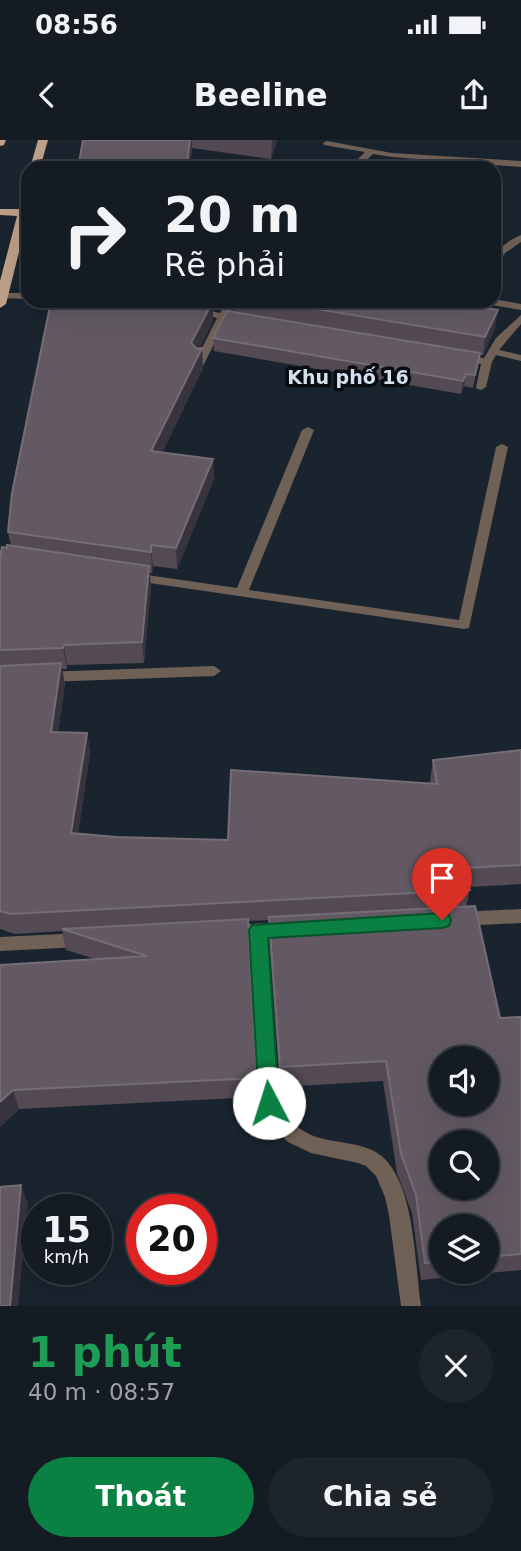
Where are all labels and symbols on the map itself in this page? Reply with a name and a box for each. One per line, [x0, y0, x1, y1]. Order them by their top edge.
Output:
district label: Khu phố 16 [287, 366, 409, 388]
pin [412, 848, 472, 920]
position arrow [232, 1066, 306, 1140]
speed limit sign: 20 [126, 1194, 217, 1285]

